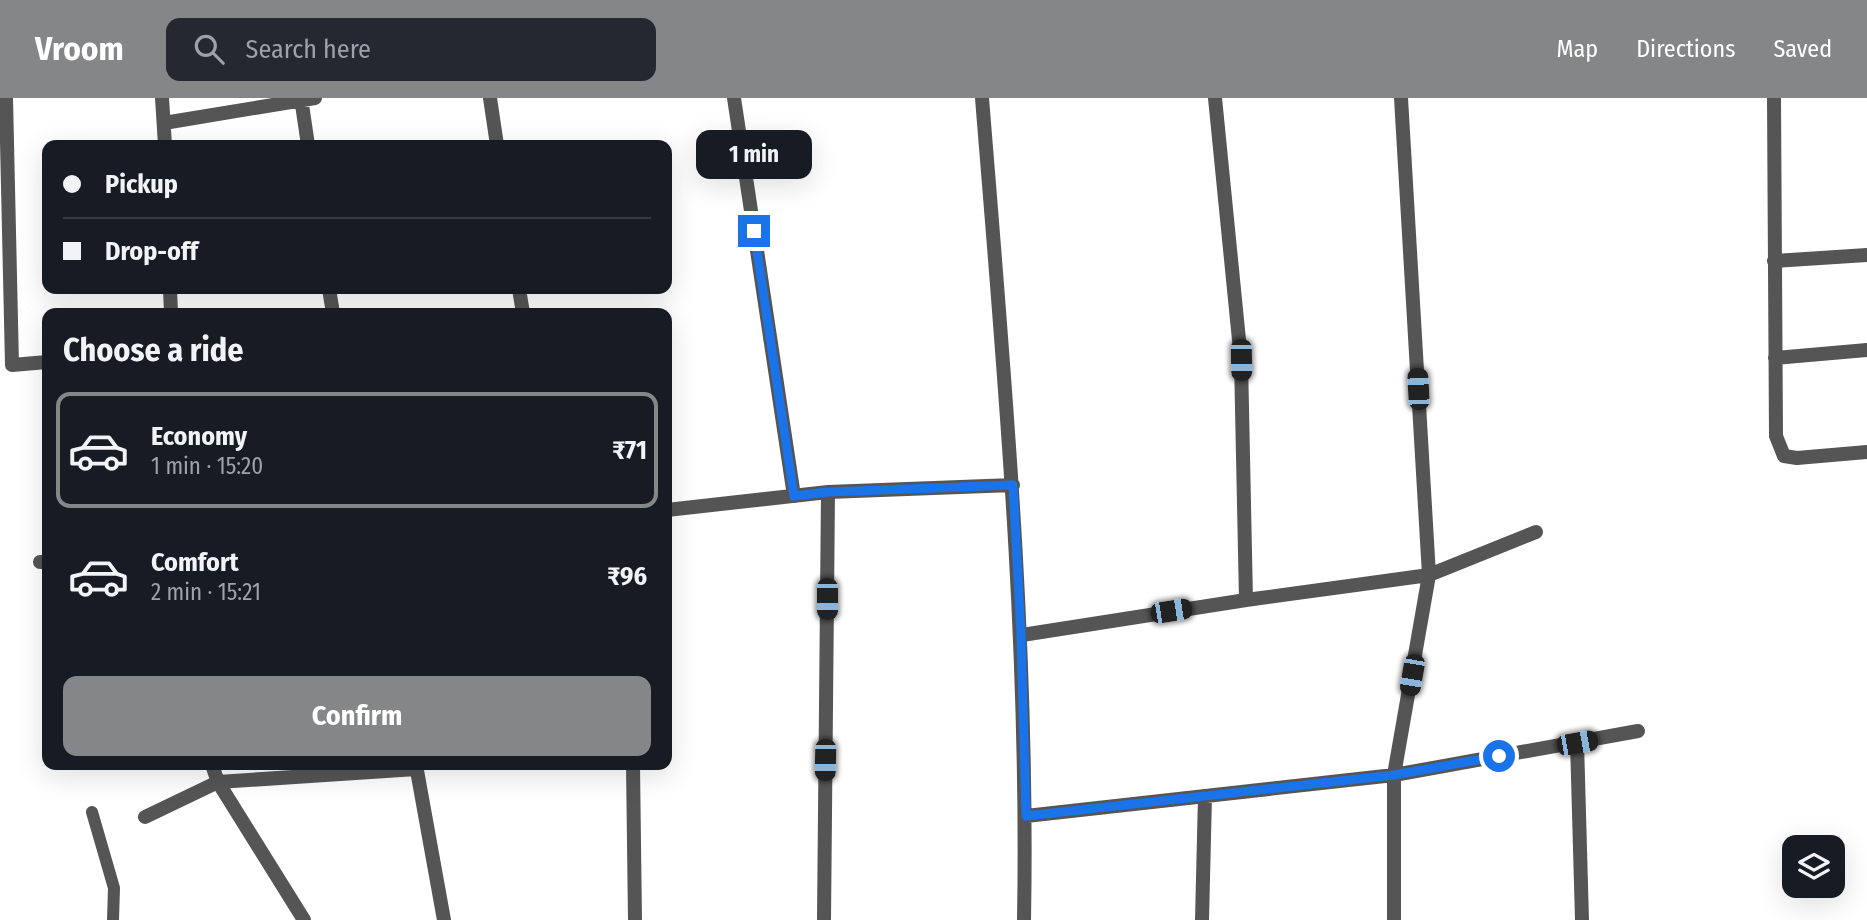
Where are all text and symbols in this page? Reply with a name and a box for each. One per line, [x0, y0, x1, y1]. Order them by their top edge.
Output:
search box [166, 18, 656, 81]
text: Vroom [35, 29, 124, 69]
icon: search [190, 30, 228, 68]
text: Search here [246, 34, 371, 65]
text: Map [1557, 35, 1598, 63]
text: Directions [1636, 35, 1735, 63]
text: Saved [1773, 35, 1832, 63]
callout: 1 min [696, 130, 812, 178]
text: 1 min [729, 140, 779, 168]
text: Pickup [105, 169, 178, 200]
route end [738, 215, 770, 247]
text: Drop-off [105, 236, 198, 267]
text: Choose a ride [63, 331, 244, 369]
car [1231, 339, 1252, 381]
car [1407, 367, 1430, 411]
icon: car [67, 419, 130, 482]
text: Economy [151, 421, 247, 452]
text: ₹71 [612, 435, 647, 466]
text: 1 min · 15:20 [151, 452, 263, 480]
icon: car [67, 545, 130, 608]
text: Comfort [151, 547, 239, 578]
text: ₹96 [607, 561, 647, 592]
text: 2 min · 15:21 [151, 578, 261, 606]
car [817, 578, 838, 620]
car [1149, 597, 1194, 625]
car [1399, 652, 1426, 698]
button: Confirm [63, 676, 651, 756]
car [1555, 729, 1600, 757]
car [815, 739, 836, 781]
route start [1483, 740, 1515, 772]
map controls [1782, 835, 1845, 898]
button: layers [1782, 835, 1845, 898]

